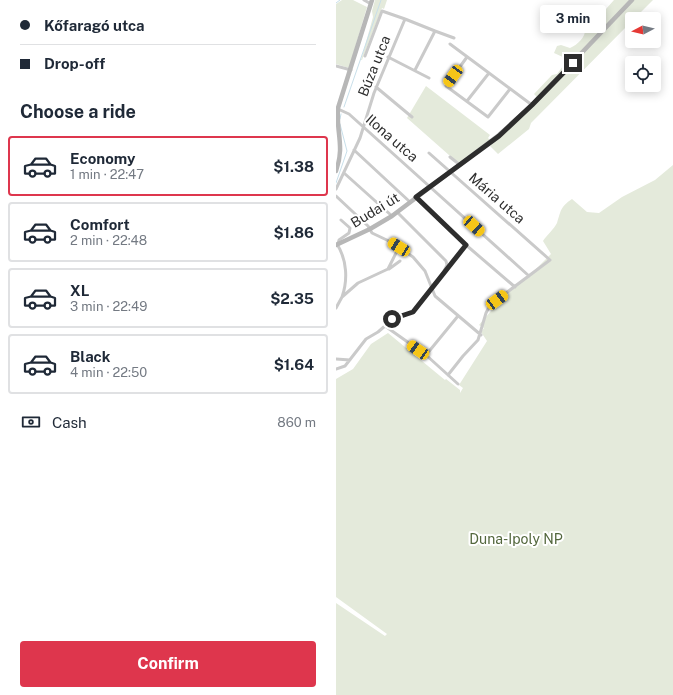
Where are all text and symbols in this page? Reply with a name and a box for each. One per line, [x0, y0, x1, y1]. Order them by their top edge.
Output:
callout: 3 min [540, 5, 606, 33]
text: 3 min [556, 11, 590, 26]
north arrow [625, 12, 661, 48]
map controls [625, 12, 661, 92]
text: Kőfaragó utca [44, 17, 145, 34]
street label: Búza utca [355, 33, 393, 99]
route end [564, 54, 582, 72]
text: Drop-off [44, 55, 105, 72]
button: locate [625, 56, 661, 92]
car [441, 63, 465, 89]
text: Choose a ride [20, 101, 136, 122]
street label: Ilona utca [363, 111, 421, 165]
icon: car [22, 148, 58, 184]
text: Economy [70, 150, 135, 167]
text: $1.38 [273, 158, 314, 175]
text: 1 min · 22:47 [70, 167, 144, 182]
street label: Mária utca [466, 169, 528, 227]
street label: Budai út [348, 189, 402, 231]
icon: car [22, 214, 58, 250]
car [461, 214, 487, 238]
text: Comfort [70, 216, 130, 233]
text: $1.86 [273, 224, 314, 241]
text: 2 min · 22:48 [70, 233, 147, 248]
car [386, 236, 412, 258]
icon: car [22, 280, 58, 316]
text: XL [70, 282, 89, 299]
car [484, 288, 510, 312]
text: $2.35 [270, 290, 314, 307]
text: 3 min · 22:49 [70, 299, 147, 314]
route start [383, 310, 401, 328]
car [405, 338, 431, 362]
icon: car [22, 346, 58, 382]
text: Black [70, 348, 110, 365]
text: $1.64 [274, 356, 314, 373]
text: 4 min · 22:50 [70, 365, 147, 380]
icon: cash [20, 411, 42, 433]
text: Cash [52, 414, 87, 431]
text: 860 m [277, 415, 316, 430]
park label: Duna-Ipoly NP [469, 531, 563, 547]
button: Confirm [20, 641, 316, 687]

